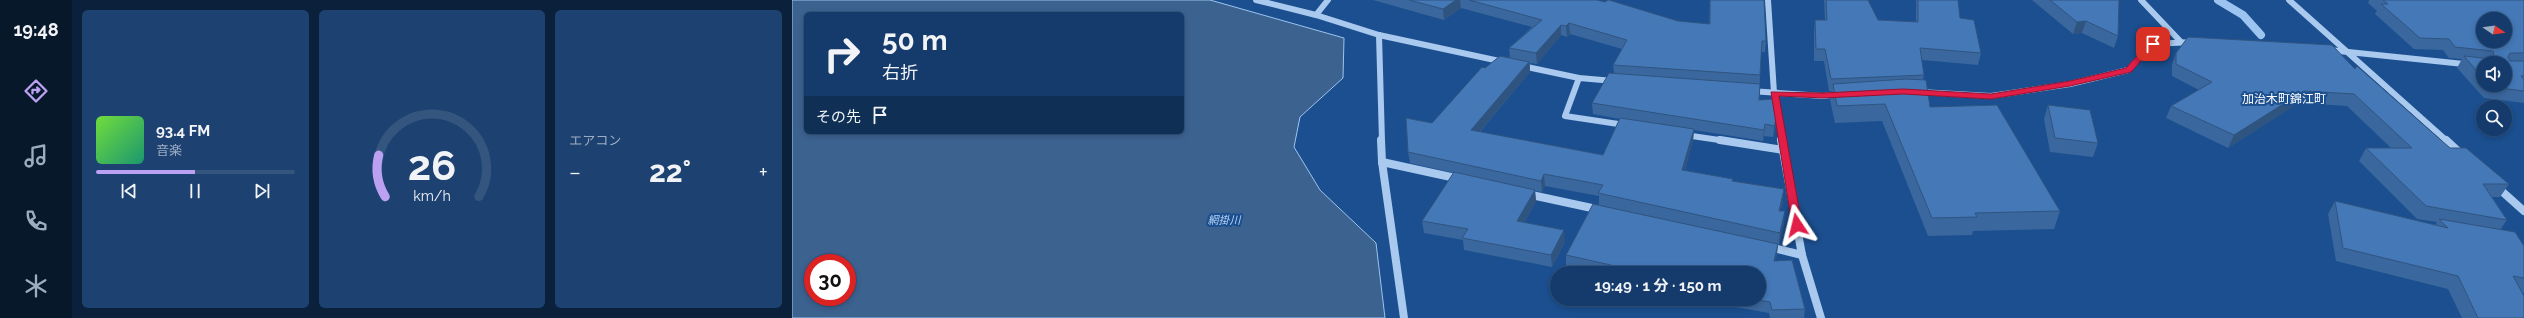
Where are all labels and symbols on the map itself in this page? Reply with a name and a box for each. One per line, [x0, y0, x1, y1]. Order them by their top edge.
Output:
north arrow [2476, 12, 2512, 48]
pin [2136, 27, 2170, 61]
district label: 加治木町錦江町 [2242, 92, 2326, 106]
position arrow [1776, 204, 1818, 246]
water label: 網掛川 [1208, 214, 1241, 227]
speed limit sign: 30 [804, 254, 856, 306]

